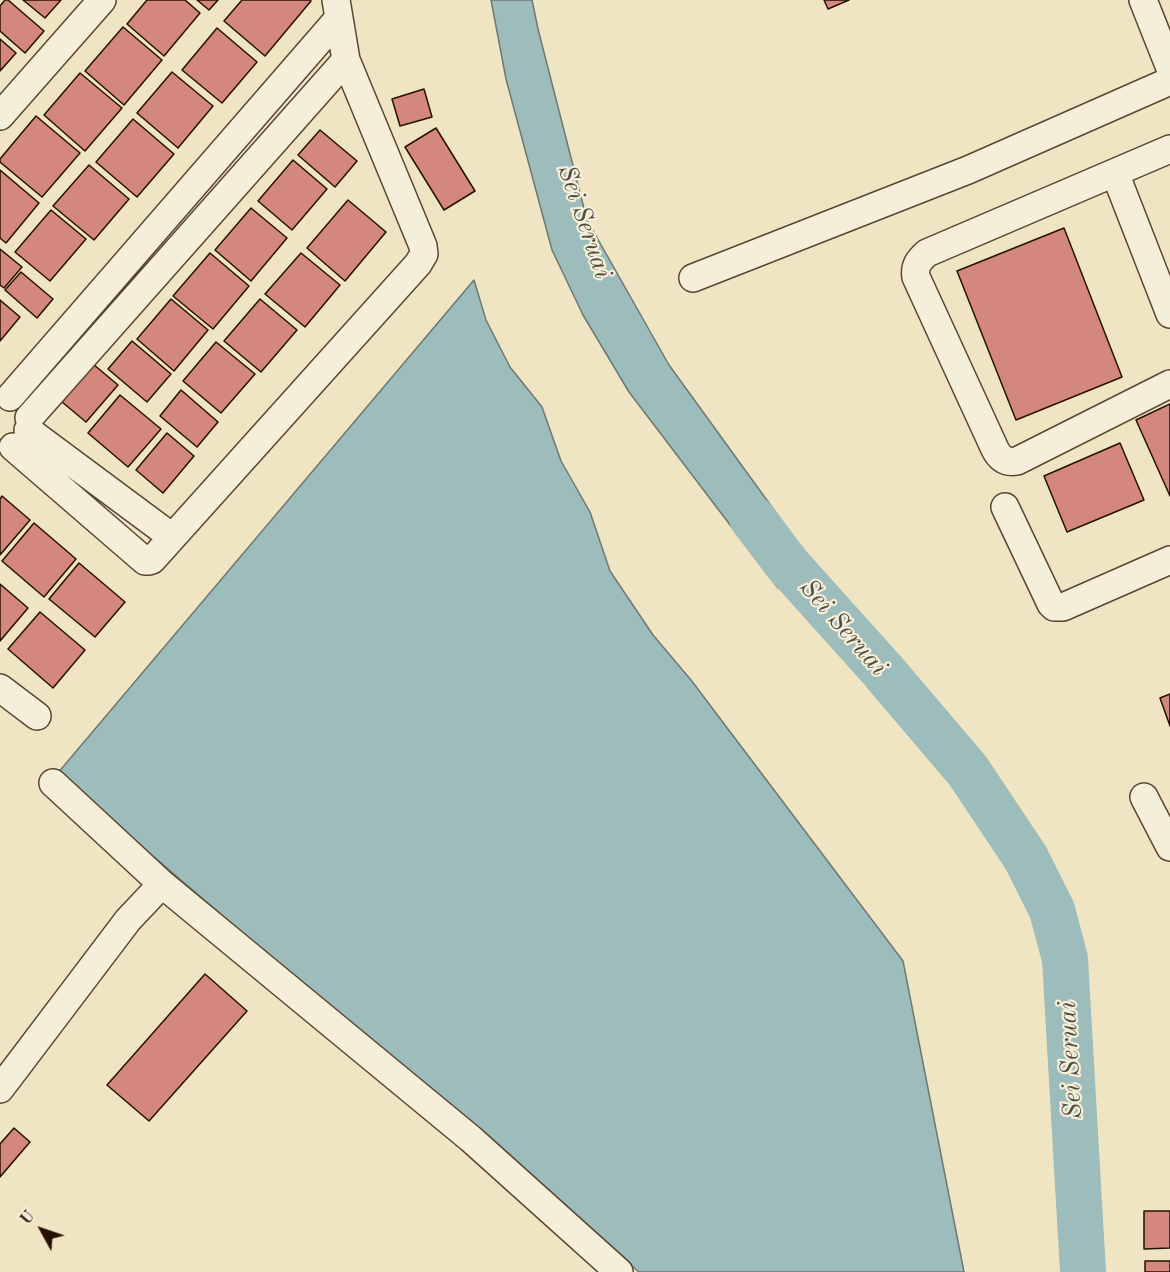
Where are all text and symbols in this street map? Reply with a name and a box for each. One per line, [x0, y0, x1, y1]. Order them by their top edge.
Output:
water label: Sei Seruai [550, 161, 618, 283]
water label: Sei Seruai [792, 573, 894, 683]
water label: Sei Seruai [1052, 1000, 1090, 1120]
north arrow [12, 1200, 72, 1260]
text: U [18, 1208, 38, 1228]

